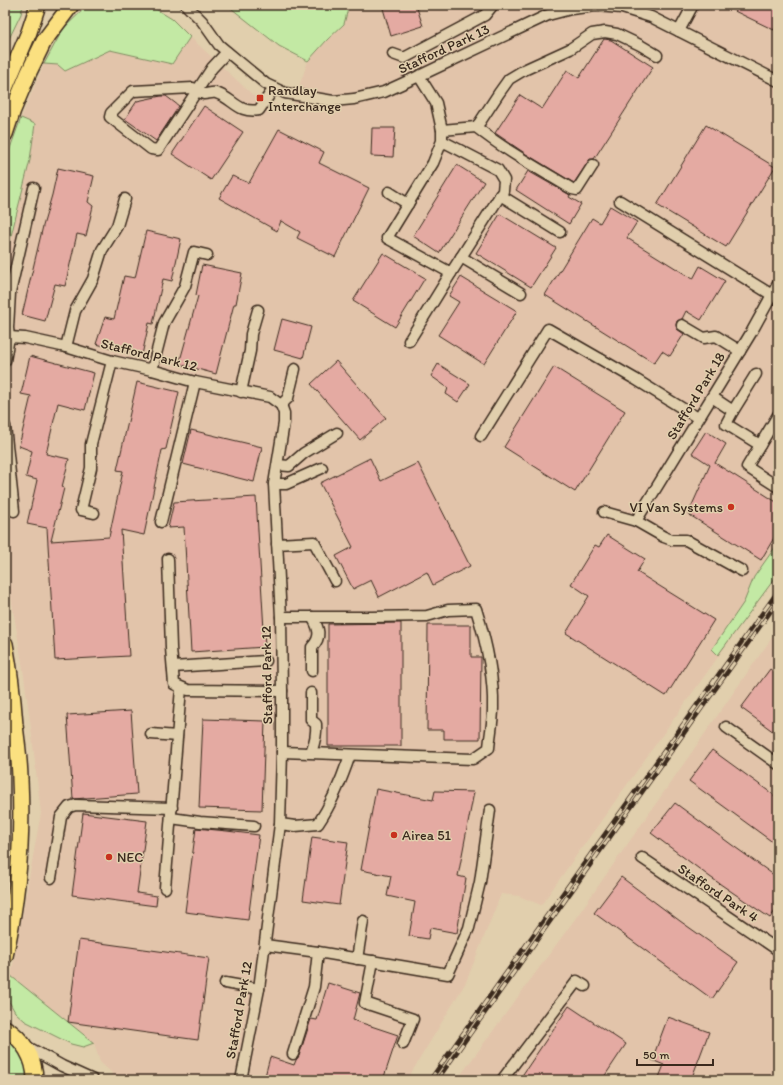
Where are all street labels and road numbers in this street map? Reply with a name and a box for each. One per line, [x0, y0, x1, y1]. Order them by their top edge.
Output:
street label: Stafford Park 13 [396, 20, 493, 78]
street label: Stafford Park 12 [99, 335, 200, 375]
street label: Stafford Park 18 [663, 349, 729, 443]
street label: Stafford Park 12 [258, 625, 276, 725]
street label: Stafford Park 4 [675, 860, 762, 926]
street label: Stafford Park 12 [222, 959, 256, 1060]

